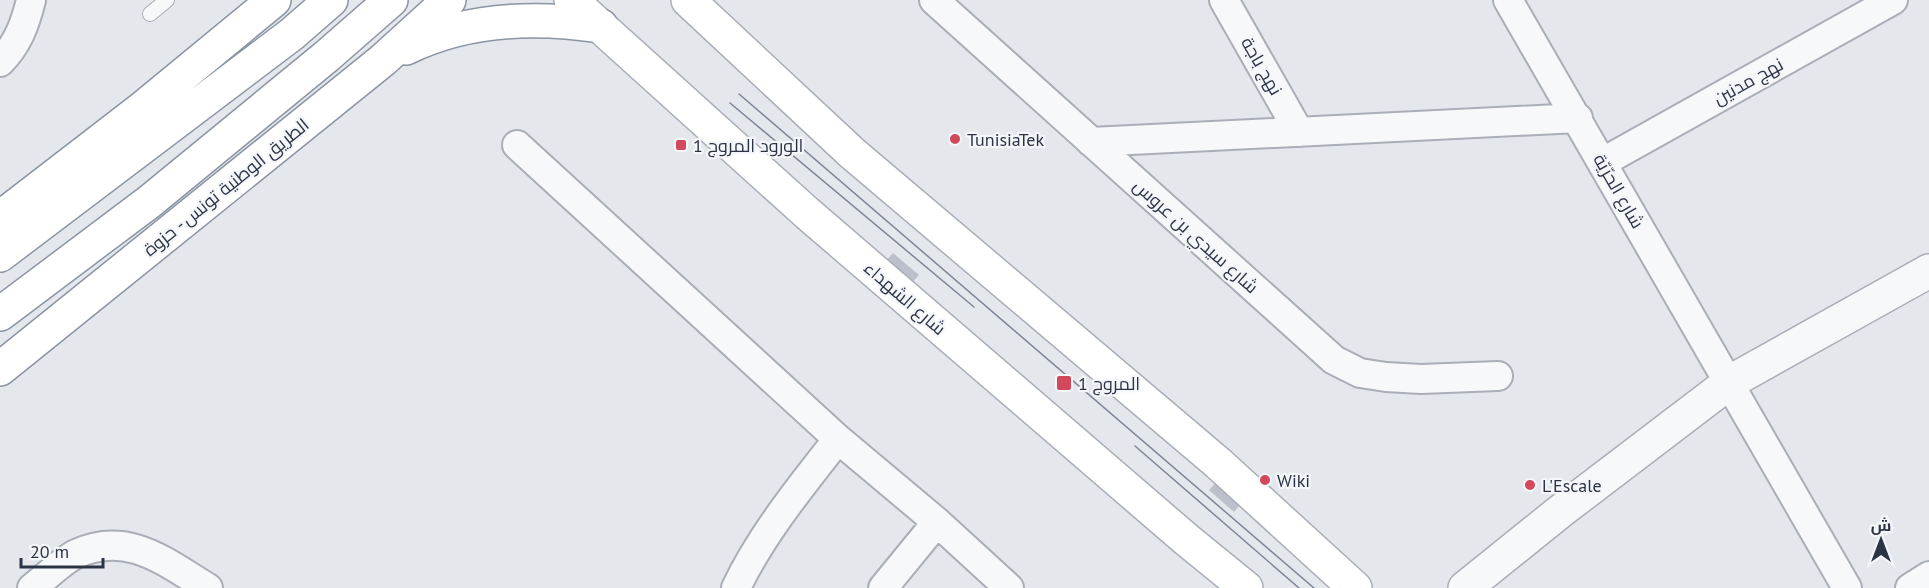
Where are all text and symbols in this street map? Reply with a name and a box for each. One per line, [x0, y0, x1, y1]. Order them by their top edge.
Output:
street label: نهج باجة [1235, 33, 1288, 100]
street label: نهج مدنين [1709, 52, 1788, 111]
street label: الطريق الوطنية تونس - حزوة [138, 113, 314, 262]
place label: TunisiaTek [967, 128, 1044, 151]
marker: TunisiaTek [948, 132, 962, 146]
place label: الورود المروج 1 [693, 134, 803, 158]
marker: الورود المروج 1 [674, 138, 688, 152]
street label: شارع الحرّيّة [1588, 150, 1650, 233]
street label: شارع سيدي بن عروس [1127, 174, 1263, 300]
street label: شارع الشهداء [859, 256, 951, 341]
place label: المروج 1 [1078, 372, 1140, 396]
marker: المروج 1 [1055, 374, 1073, 392]
place label: Wiki [1277, 469, 1310, 492]
marker: Wiki [1258, 473, 1272, 487]
place label: L'Escale [1542, 474, 1602, 497]
marker: L'Escale [1523, 478, 1537, 492]
north arrow [1851, 510, 1911, 570]
text: ش [1871, 515, 1891, 535]
scale bar [21, 531, 104, 569]
text: 20 m [30, 540, 69, 563]

